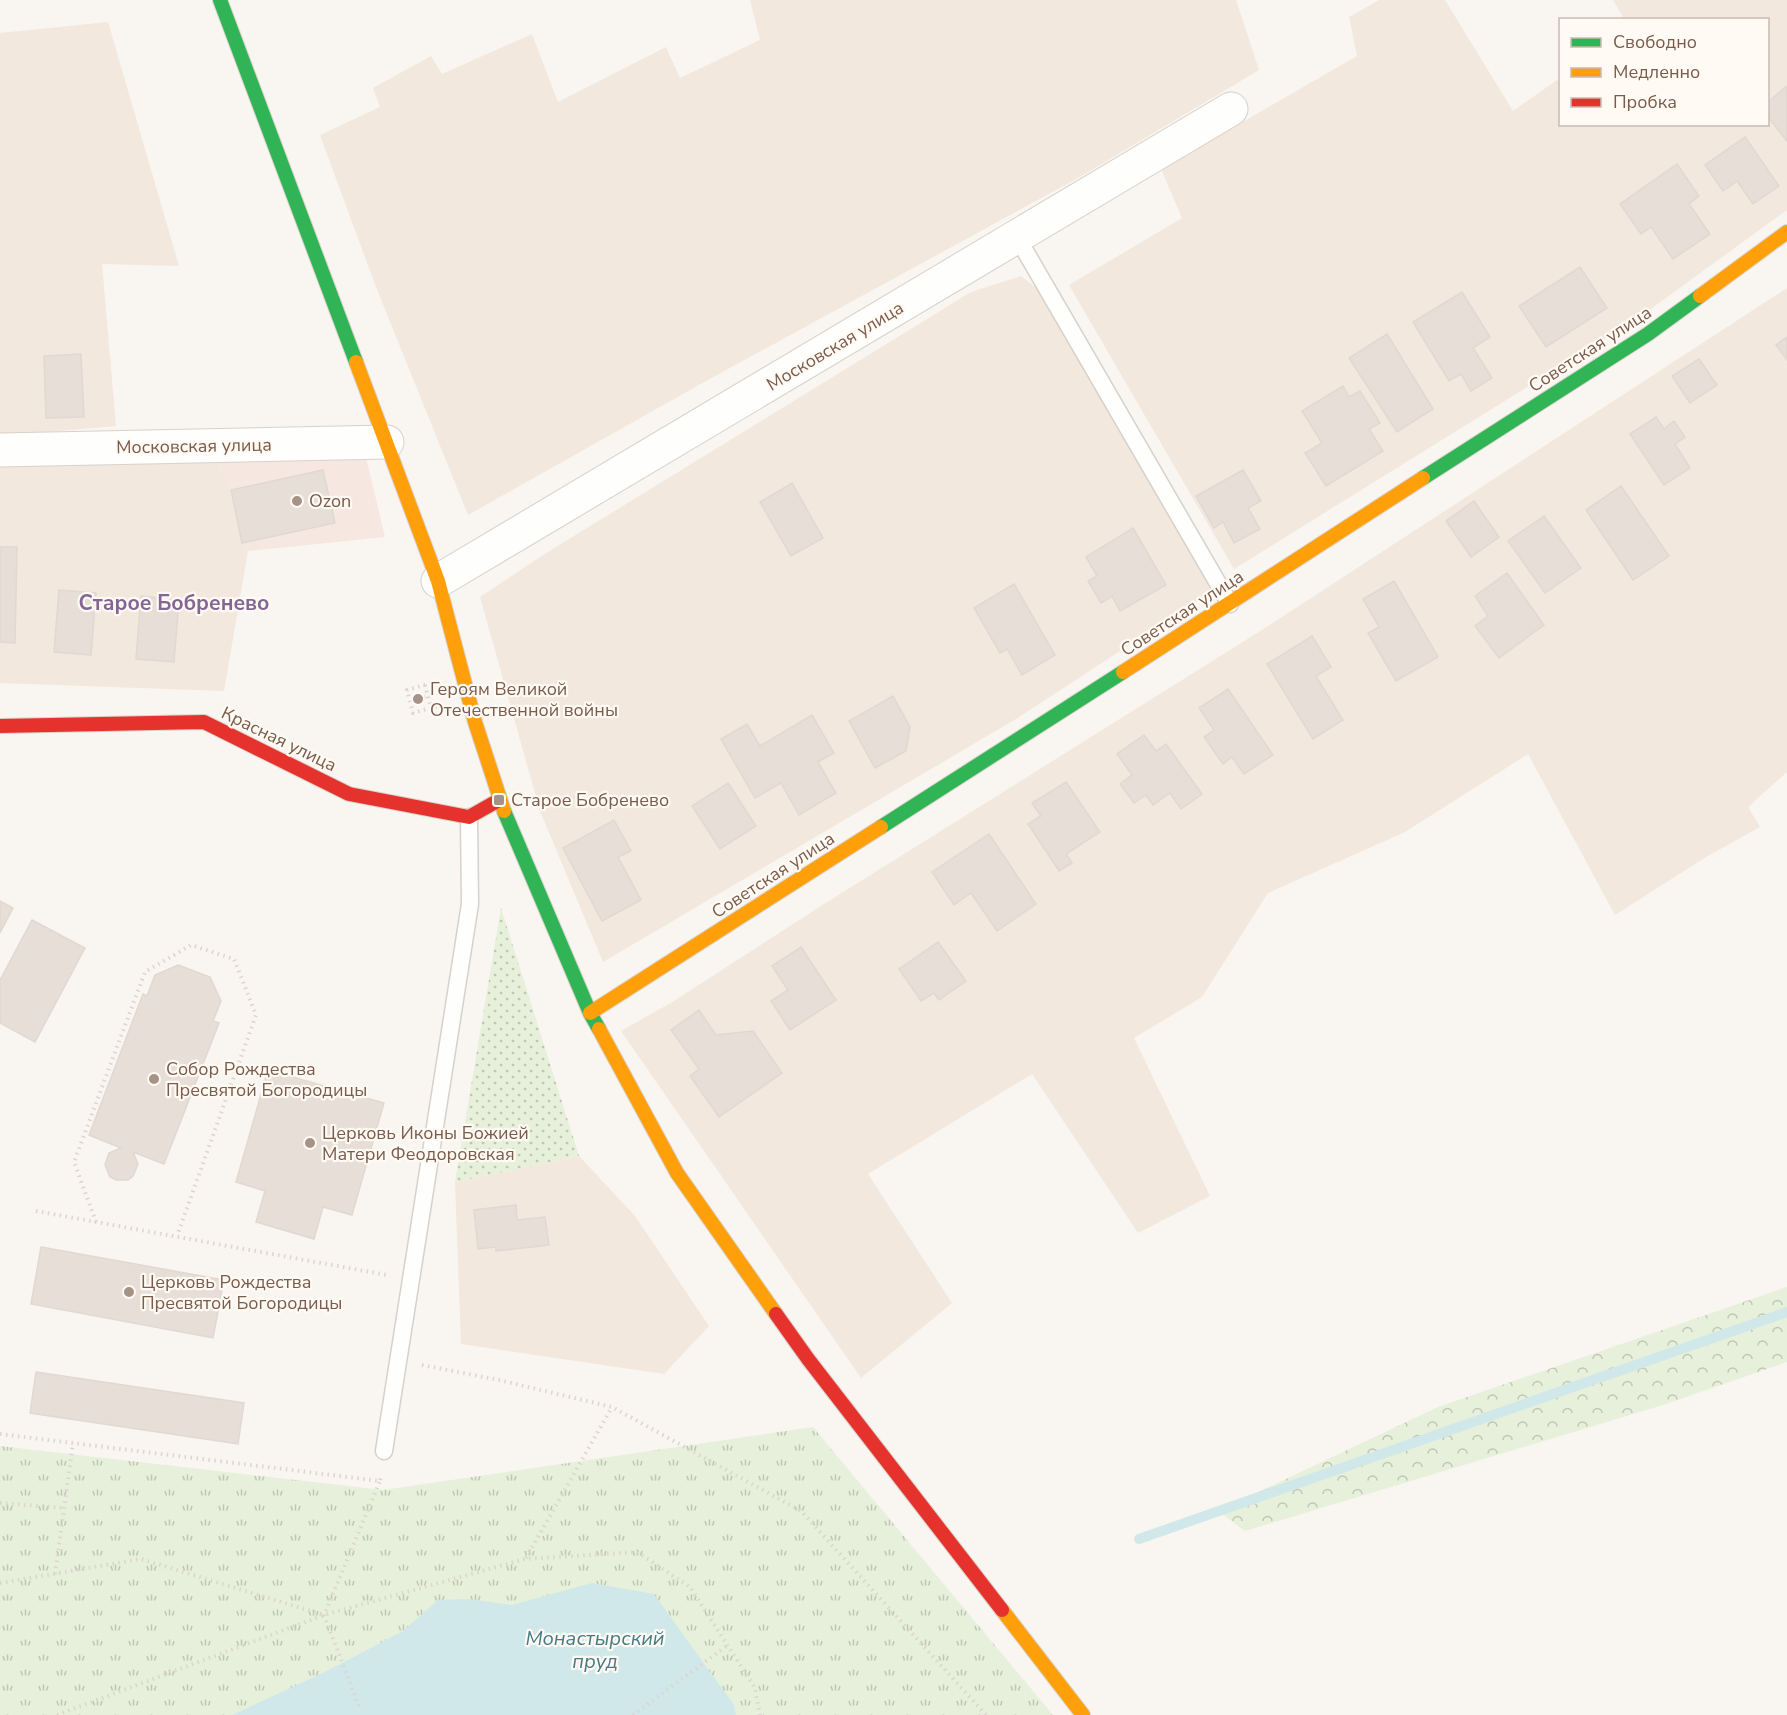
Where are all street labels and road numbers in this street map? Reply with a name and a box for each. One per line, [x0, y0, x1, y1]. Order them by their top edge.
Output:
street label: Московская улица [762, 296, 908, 396]
street label: Советская улица [1524, 300, 1656, 398]
street label: Московская улица [116, 433, 272, 459]
street label: Советская улица [1116, 564, 1248, 662]
street label: Красная улица [217, 701, 341, 777]
street label: Советская улица [707, 826, 839, 924]

